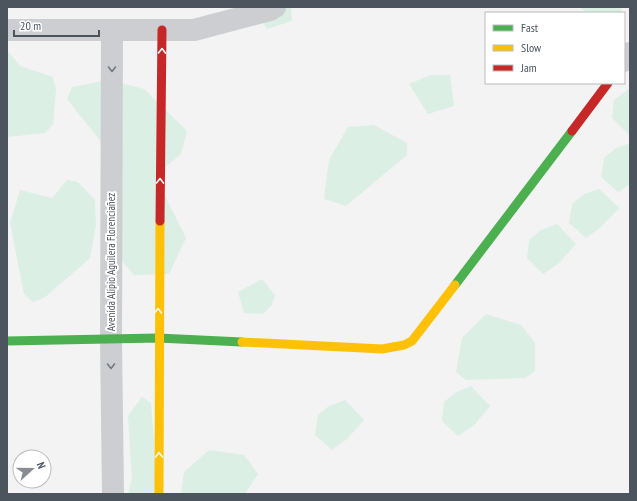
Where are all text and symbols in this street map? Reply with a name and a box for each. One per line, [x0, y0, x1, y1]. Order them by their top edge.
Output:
scale bar [14, 12, 99, 38]
legend [485, 12, 625, 84]
text: 20 m [20, 18, 41, 33]
text: Fast [521, 20, 539, 35]
text: Slow [521, 40, 542, 55]
one-way arrow [158, 48, 166, 54]
text: Jam [520, 60, 537, 75]
one-way arrow [108, 66, 116, 72]
one-way arrow [156, 178, 164, 184]
street label: Avenida Alipio Aguilera Florenciañez [104, 193, 118, 331]
one-way arrow [154, 308, 162, 314]
one-way arrow [107, 363, 115, 369]
north arrow [12, 449, 52, 489]
one-way arrow [155, 452, 163, 458]
text: N [34, 460, 49, 471]

